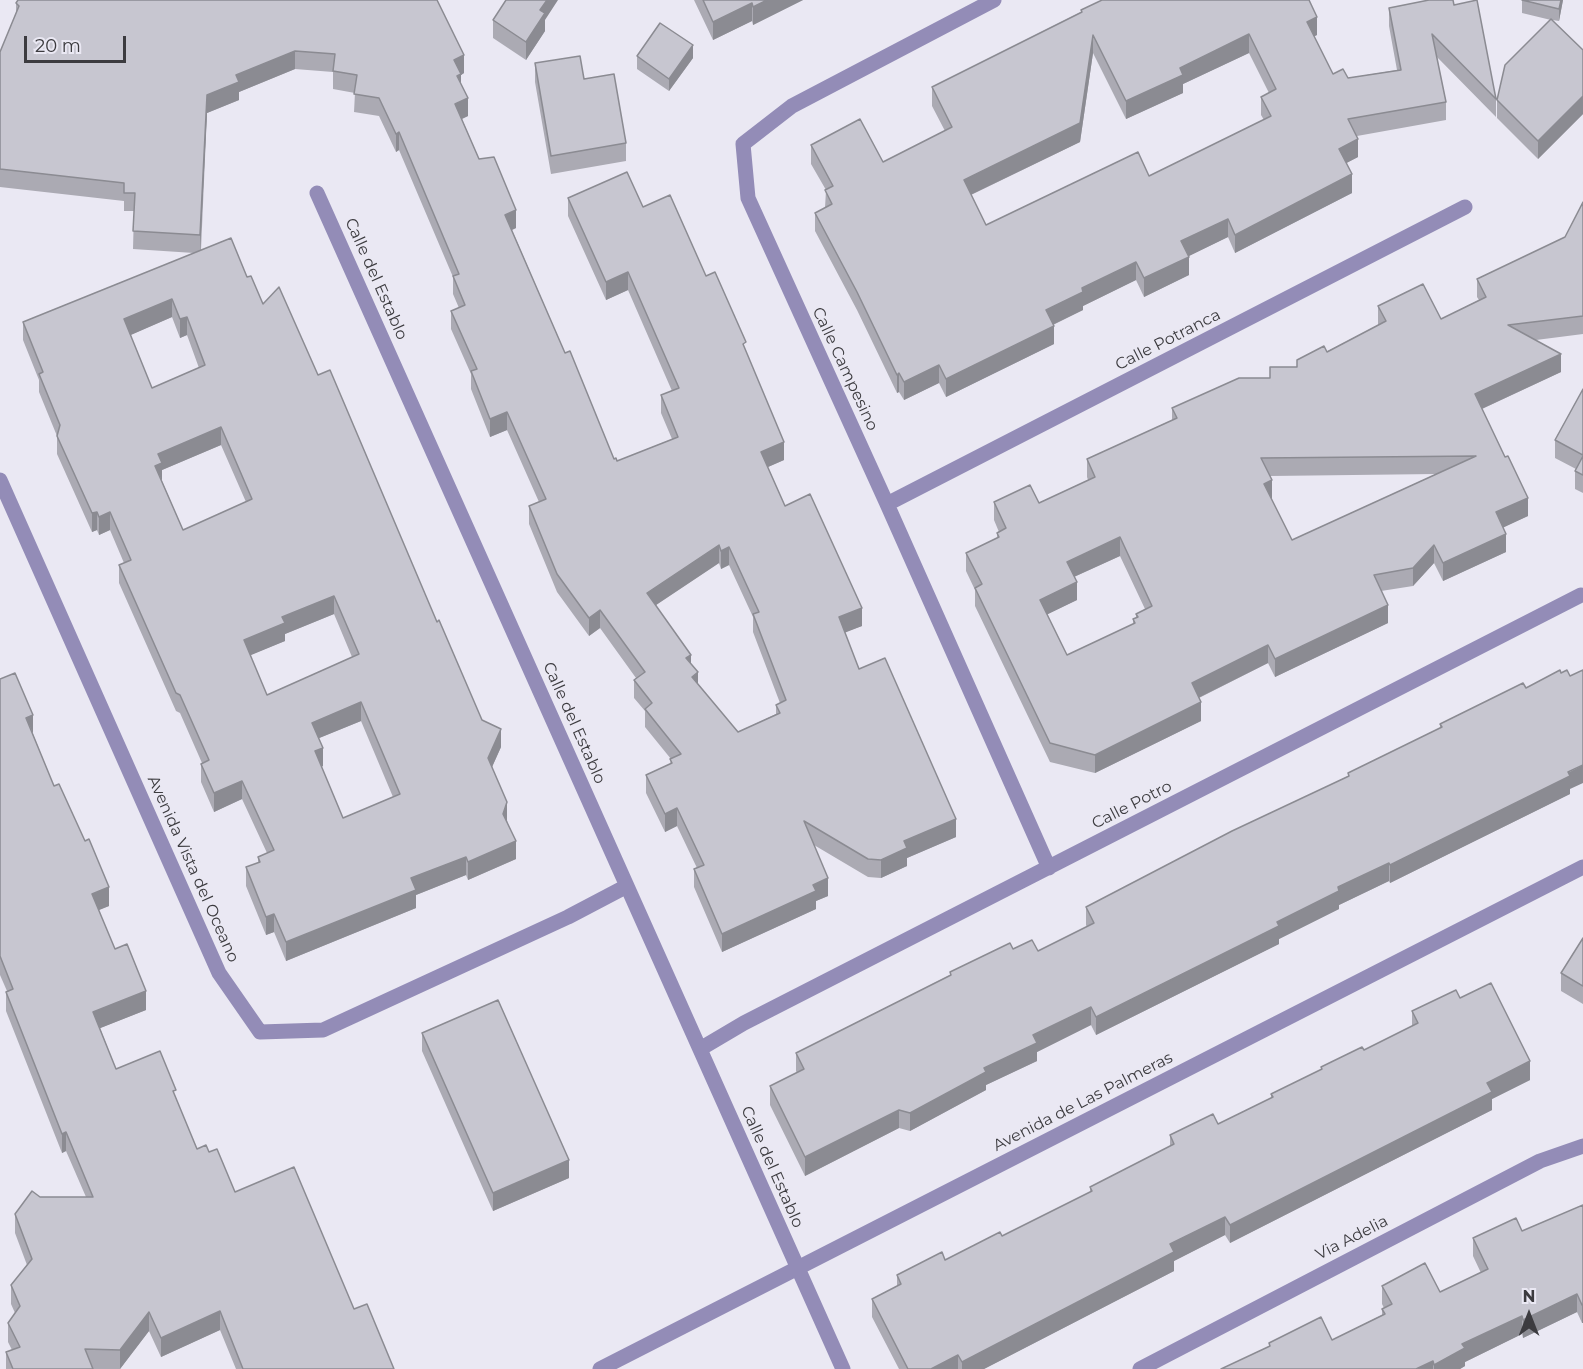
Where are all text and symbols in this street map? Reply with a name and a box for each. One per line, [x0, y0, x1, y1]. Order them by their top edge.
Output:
scale bar [27, 24, 129, 62]
text: 20 m [35, 35, 81, 57]
street label: Calle del Establo [341, 215, 411, 343]
street label: Calle Campesino [808, 304, 882, 434]
street label: Calle Potranca [1112, 305, 1224, 375]
street label: Calle del Establo [539, 659, 609, 787]
street label: Avenida Vista del Oceano [143, 773, 243, 965]
street label: Calle Potro [1089, 777, 1175, 833]
street label: Avenida de Las Palmeras [990, 1048, 1176, 1156]
street label: Calle del Establo [737, 1103, 807, 1231]
street label: Via Adelia [1313, 1212, 1391, 1264]
north arrow [1499, 1285, 1559, 1345]
text: N [1523, 1287, 1535, 1306]

